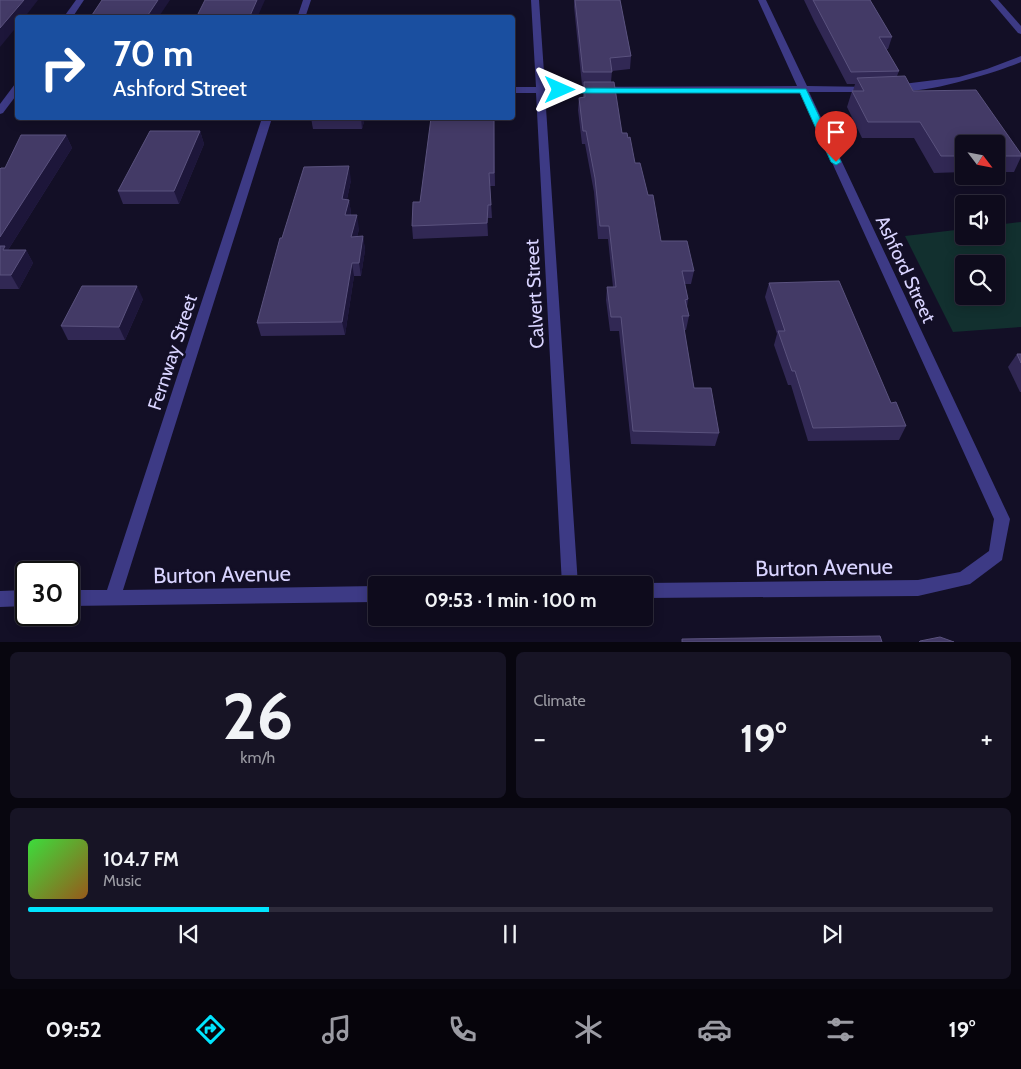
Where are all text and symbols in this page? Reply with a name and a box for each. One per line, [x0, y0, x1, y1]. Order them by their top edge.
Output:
text: 70 m [113, 32, 194, 75]
icon: right [30, 35, 95, 100]
position arrow [533, 63, 585, 115]
text: Ashford Street [113, 75, 247, 102]
pin [815, 111, 857, 162]
icon: arrive [822, 118, 850, 146]
north arrow [955, 135, 1005, 185]
map controls [955, 135, 1005, 305]
button: sound [955, 195, 1005, 245]
street label: Ashford Street [871, 212, 941, 327]
street label: Calvert Street [520, 238, 549, 349]
button: search [955, 255, 1005, 305]
street label: Fernway Street [143, 291, 202, 413]
street label: Burton Avenue [755, 553, 893, 582]
street label: Burton Avenue [153, 560, 291, 589]
speed limit sign: 30 [15, 561, 80, 626]
text: 09:53 · 1 min · 100 m [424, 589, 597, 612]
text: 26 [222, 676, 293, 755]
text: Climate [534, 691, 586, 710]
text: 19° [740, 715, 786, 762]
text: − [534, 721, 546, 755]
text: + [981, 721, 993, 755]
text: km/h [240, 748, 275, 767]
text: 104.7 FM [103, 848, 179, 871]
text: Music [103, 871, 141, 890]
icon: previous [175, 920, 203, 948]
icon: pause [496, 920, 524, 948]
icon: next [818, 920, 846, 948]
icon: directions [193, 1012, 228, 1047]
icon: music [319, 1012, 354, 1047]
icon: phone [445, 1012, 480, 1047]
icon: climate [571, 1012, 606, 1047]
icon: car [697, 1012, 732, 1047]
icon: filters [823, 1012, 858, 1047]
text: 09:52 [45, 1016, 102, 1043]
text: 19° [949, 1016, 975, 1043]

